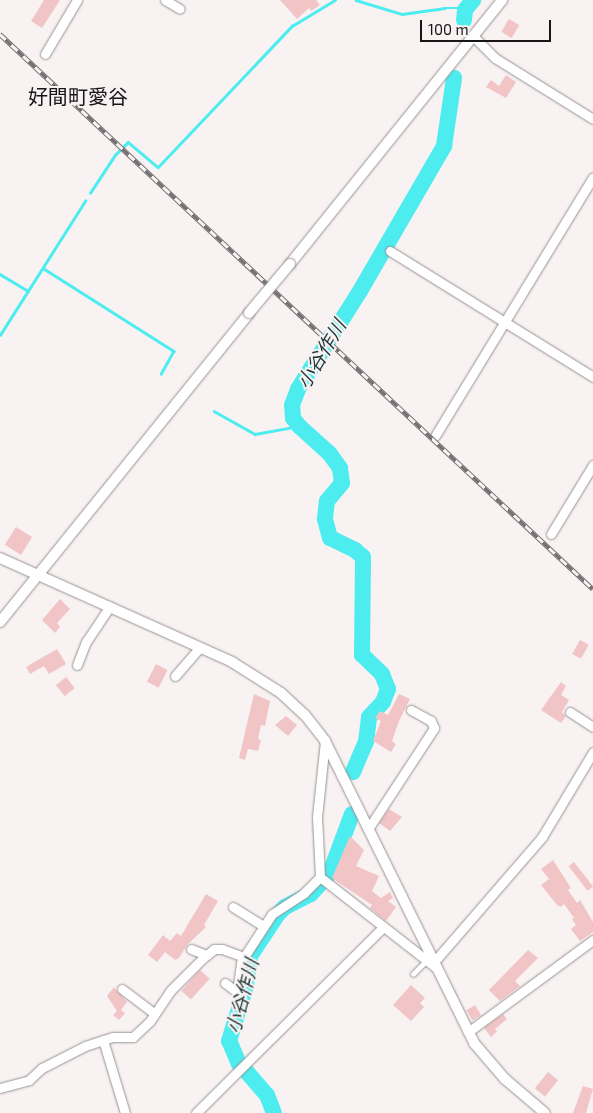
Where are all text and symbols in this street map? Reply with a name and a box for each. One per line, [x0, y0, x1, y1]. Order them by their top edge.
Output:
scale bar [423, 10, 554, 42]
text: 100 m [428, 20, 469, 38]
district label: 好間町愛谷 [28, 84, 128, 108]
water label: 小谷作川 [292, 316, 350, 392]
water label: 小谷作川 [221, 956, 263, 1036]

